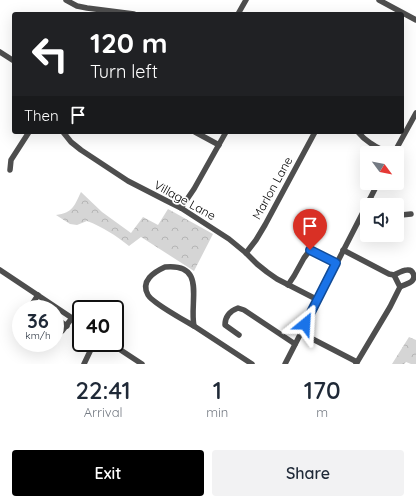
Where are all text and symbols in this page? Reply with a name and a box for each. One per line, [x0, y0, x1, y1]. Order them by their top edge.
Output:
text: 120 m [90, 25, 168, 60]
icon: left [24, 28, 76, 80]
text: Turn left [90, 60, 158, 83]
icon: arrive [67, 104, 89, 126]
text: Then [24, 106, 59, 125]
north arrow [360, 146, 404, 190]
map controls [360, 146, 404, 242]
street label: Marlon Lane [249, 154, 295, 222]
street label: Village Lane [152, 177, 219, 223]
button: sound [360, 198, 404, 242]
pin [293, 209, 327, 250]
icon: arrive [299, 215, 321, 237]
speed limit sign: 40 [72, 300, 124, 352]
position arrow [284, 303, 326, 345]
text: 36 [27, 308, 49, 333]
text: km/h [25, 329, 51, 342]
text: 22:41 [75, 375, 131, 405]
text: 1 [213, 375, 222, 405]
text: 170 [304, 375, 341, 405]
text: Arrival [84, 404, 123, 420]
text: min [206, 404, 228, 420]
text: m [316, 404, 328, 420]
button: Exit [12, 450, 204, 496]
button: Share [212, 450, 404, 496]

